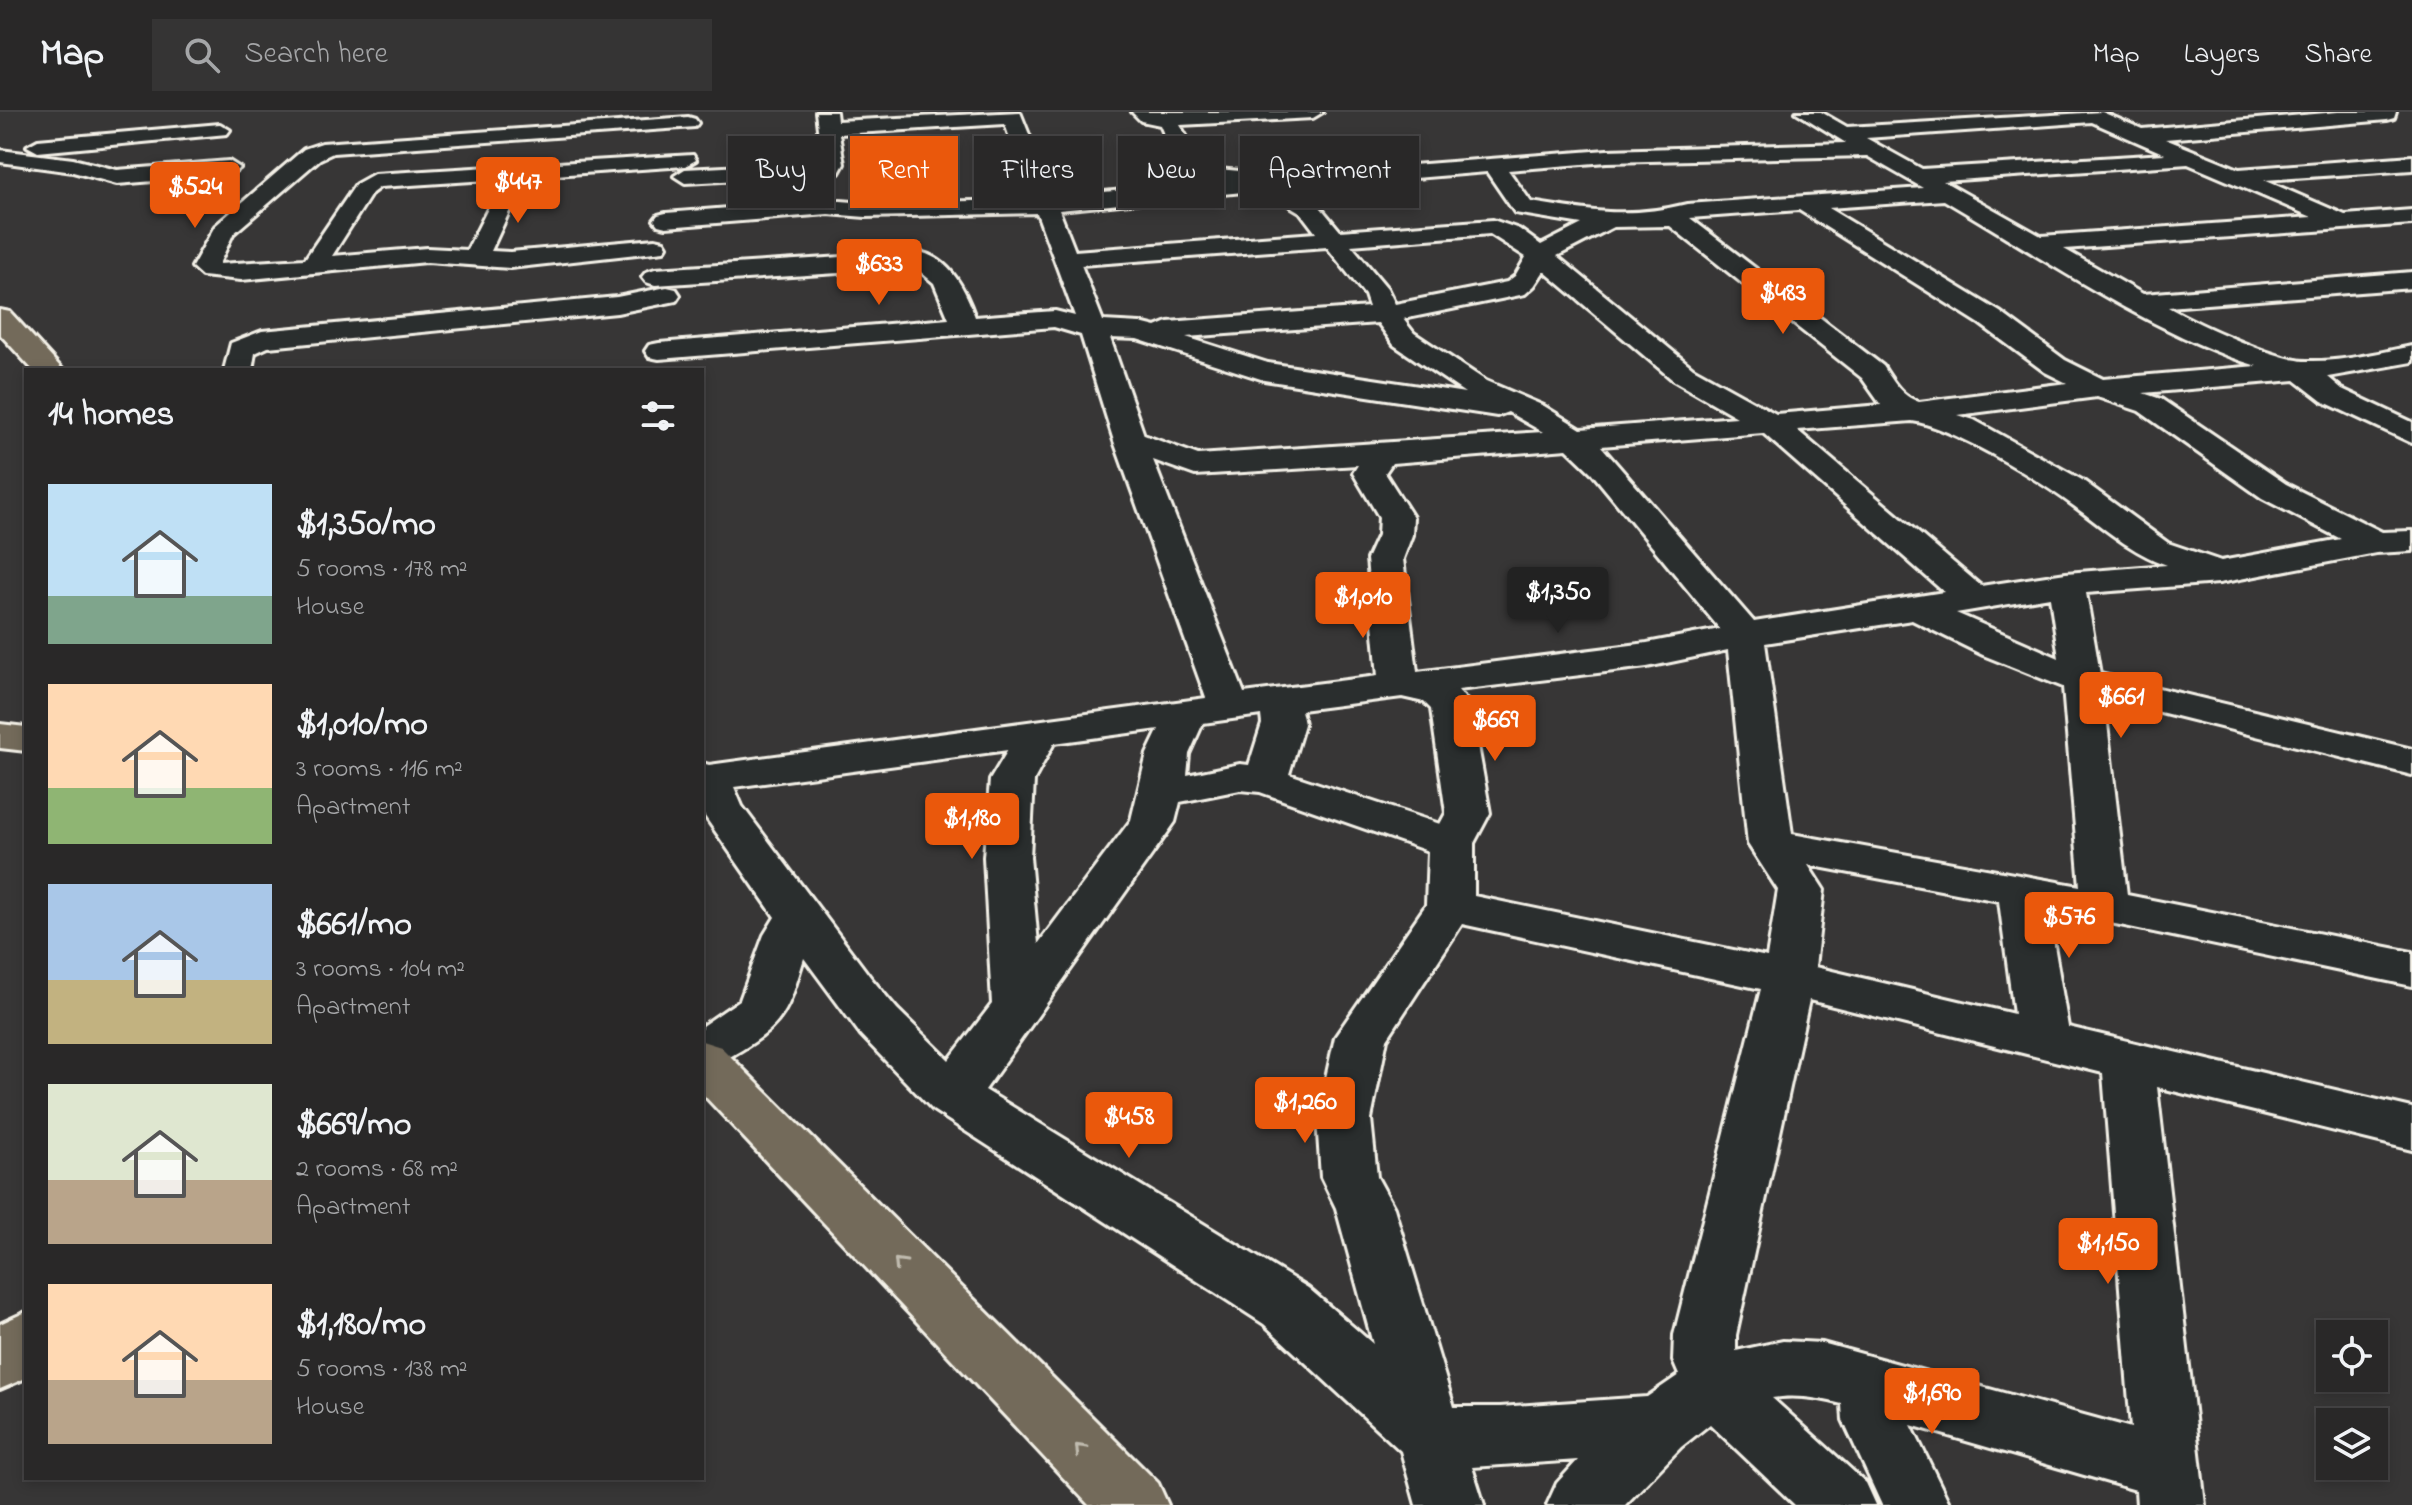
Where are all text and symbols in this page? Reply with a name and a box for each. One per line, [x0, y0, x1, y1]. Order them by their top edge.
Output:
search box [152, 19, 712, 91]
text: Map [40, 27, 104, 83]
icon: search [180, 33, 224, 77]
text: Search here [244, 33, 388, 77]
text: Map [2092, 35, 2140, 76]
text: Layers [2184, 35, 2260, 76]
text: Share [2304, 35, 2372, 76]
chip: Buy [728, 136, 834, 208]
chip: Rent [850, 136, 958, 208]
chip: Filters [974, 136, 1102, 208]
chip: New [1118, 136, 1224, 208]
chip: Apartment [1240, 136, 1419, 208]
pin: $447 [471, 157, 565, 225]
pin: $524 [148, 162, 242, 230]
text: $447 [494, 164, 542, 202]
text: $524 [168, 169, 222, 207]
pin: $633 [832, 239, 926, 307]
text: $633 [855, 246, 903, 284]
pin: $483 [1736, 268, 1830, 336]
text: $483 [1760, 275, 1806, 313]
text: 14 homes [48, 391, 174, 441]
icon: filters [636, 394, 680, 438]
text: $1,350/mo [296, 501, 436, 551]
icon: home [112, 516, 208, 612]
text: 5 rooms · 178 m² [296, 551, 468, 589]
pin: $1,350 [1493, 567, 1623, 635]
pin: $1,010 [1298, 572, 1428, 640]
text: $1,350 [1525, 574, 1591, 612]
text: $1,010 [1333, 579, 1393, 617]
text: House [296, 589, 364, 627]
pin: $661 [2074, 672, 2168, 740]
text: $661 [2098, 679, 2144, 717]
pin: $669 [1448, 695, 1542, 763]
text: $1,010/mo [296, 701, 428, 751]
text: $669 [1472, 702, 1518, 740]
icon: home [112, 716, 208, 812]
text: 3 rooms · 116 m² [296, 751, 463, 789]
text: Apartment [296, 789, 410, 827]
pin: $1,180 [907, 793, 1037, 861]
text: $1,180 [943, 800, 1001, 838]
pin: $576 [2022, 892, 2116, 960]
text: $576 [2043, 899, 2095, 937]
text: $661/mo [296, 901, 412, 951]
icon: home [112, 916, 208, 1012]
text: 3 rooms · 104 m² [296, 951, 465, 989]
text: Apartment [296, 989, 410, 1027]
pin: $1,260 [1240, 1077, 1370, 1145]
text: $1,260 [1273, 1084, 1337, 1122]
pin: $458 [1082, 1092, 1176, 1160]
text: $458 [1103, 1099, 1155, 1137]
text: $669/mo [296, 1101, 411, 1151]
icon: home [112, 1116, 208, 1212]
text: 2 rooms · 68 m² [296, 1151, 458, 1189]
text: Apartment [296, 1189, 410, 1227]
pin: $1,150 [2043, 1218, 2173, 1286]
text: $1,150 [2077, 1225, 2139, 1263]
one-way arrow [893, 1258, 908, 1272]
text: $1,180/mo [296, 1301, 426, 1351]
icon: home [112, 1316, 208, 1412]
map controls [2316, 1320, 2388, 1480]
button: locate [2316, 1320, 2388, 1392]
text: 5 rooms · 138 m² [296, 1351, 468, 1389]
pin: $1,690 [1867, 1368, 1997, 1436]
text: $1,690 [1903, 1375, 1961, 1413]
text: House [296, 1389, 364, 1427]
button: layers [2316, 1408, 2388, 1480]
one-way arrow [1075, 1444, 1089, 1458]

